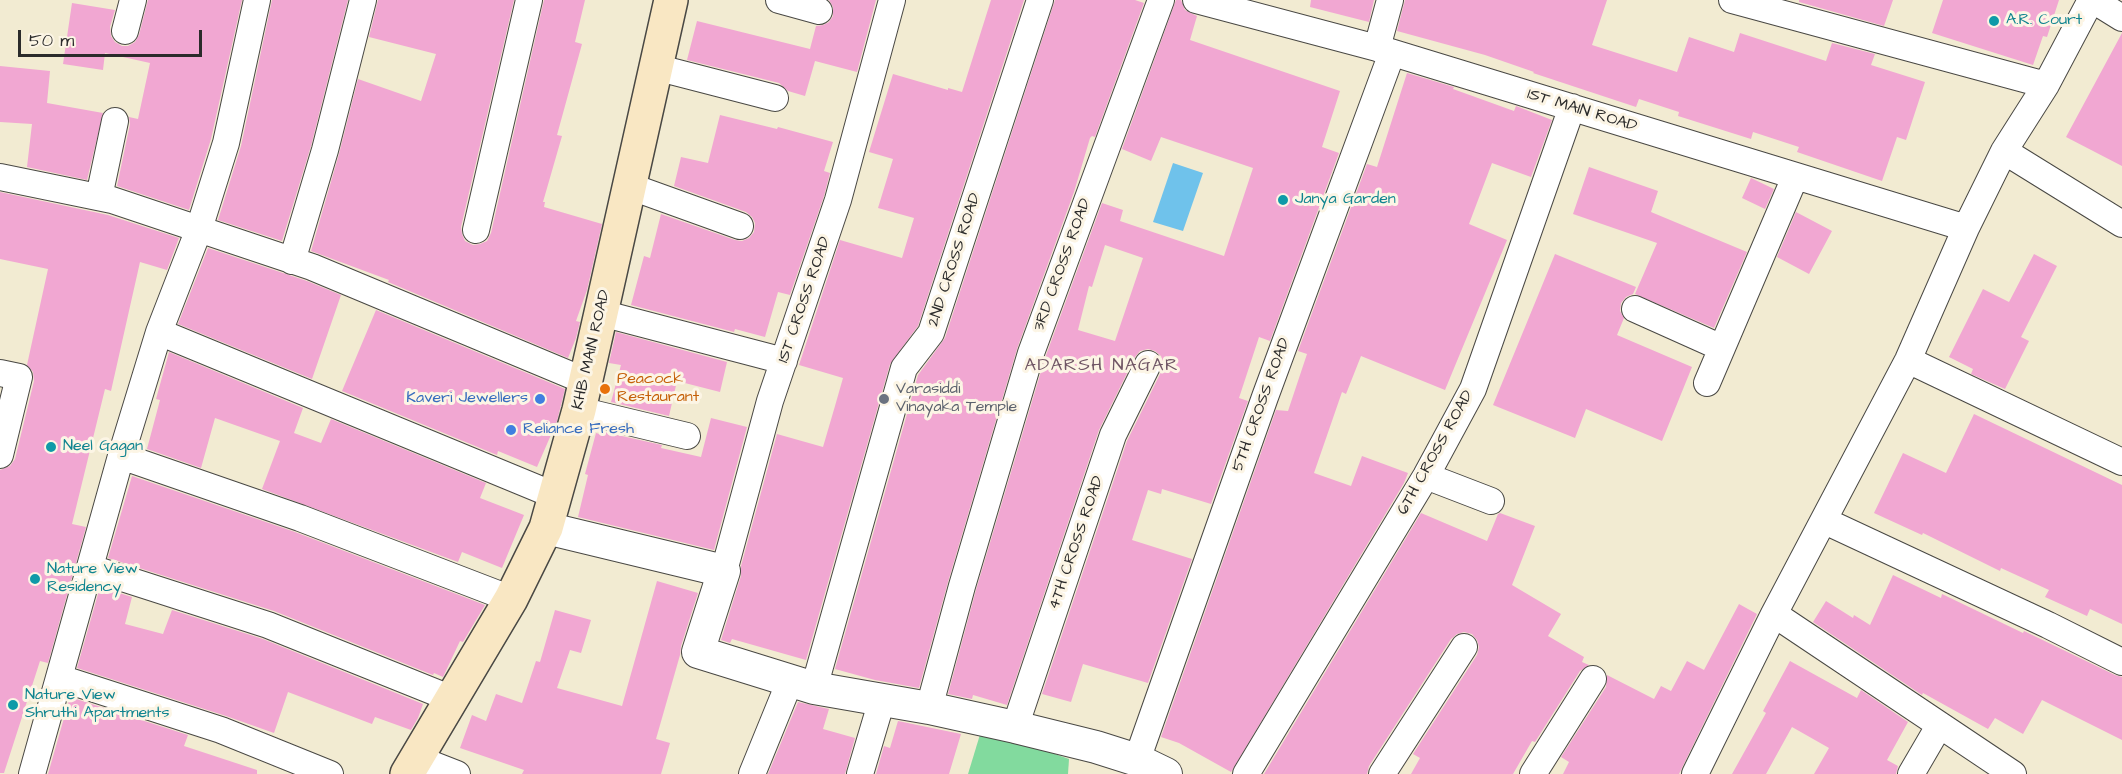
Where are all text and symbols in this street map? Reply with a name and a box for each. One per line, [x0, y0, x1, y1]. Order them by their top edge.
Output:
place label: A.R. Court [2006, 11, 2082, 31]
marker: A.R. Court [1987, 14, 2001, 28]
scale bar [21, 18, 206, 56]
text: 50 m [29, 28, 74, 53]
street label: 1ST MAIN ROAD [1525, 85, 1639, 137]
place label: Janya Garden [1295, 190, 1396, 210]
street label: 2ND CROSS ROAD [924, 191, 986, 329]
marker: Janya Garden [1276, 193, 1290, 207]
street label: 3RD CROSS ROAD [1030, 196, 1096, 334]
street label: 1ST CROSS ROAD [774, 235, 836, 365]
street label: KHB MAIN ROAD [569, 288, 615, 412]
street label: 5TH CROSS ROAD [1229, 336, 1295, 474]
district label: ADARSH NAGAR [1025, 355, 1179, 377]
place label: Peacock Restaurant [617, 370, 699, 408]
place label: Varasiddi Vinayaka Temple [896, 380, 1017, 418]
marker: Peacock Restaurant [598, 382, 612, 396]
street label: 6TH CROSS ROAD [1394, 387, 1478, 519]
place label: Kaveri Jewellers [406, 389, 528, 409]
marker: Kaveri Jewellers [533, 392, 547, 406]
marker: Varasiddi Vinayaka Temple [877, 392, 891, 406]
place label: Reliance Fresh [523, 420, 634, 440]
marker: Reliance Fresh [504, 423, 518, 437]
place label: Neel Gagan [63, 437, 143, 457]
marker: Neel Gagan [44, 440, 58, 454]
street label: 4TH CROSS ROAD [1045, 474, 1109, 612]
place label: Nature View Residency [47, 560, 138, 598]
marker: Nature View Residency [28, 572, 42, 586]
place label: Nature View Shruthi Apartments [25, 686, 170, 724]
marker: Nature View Shruthi Apartments [6, 698, 20, 712]

